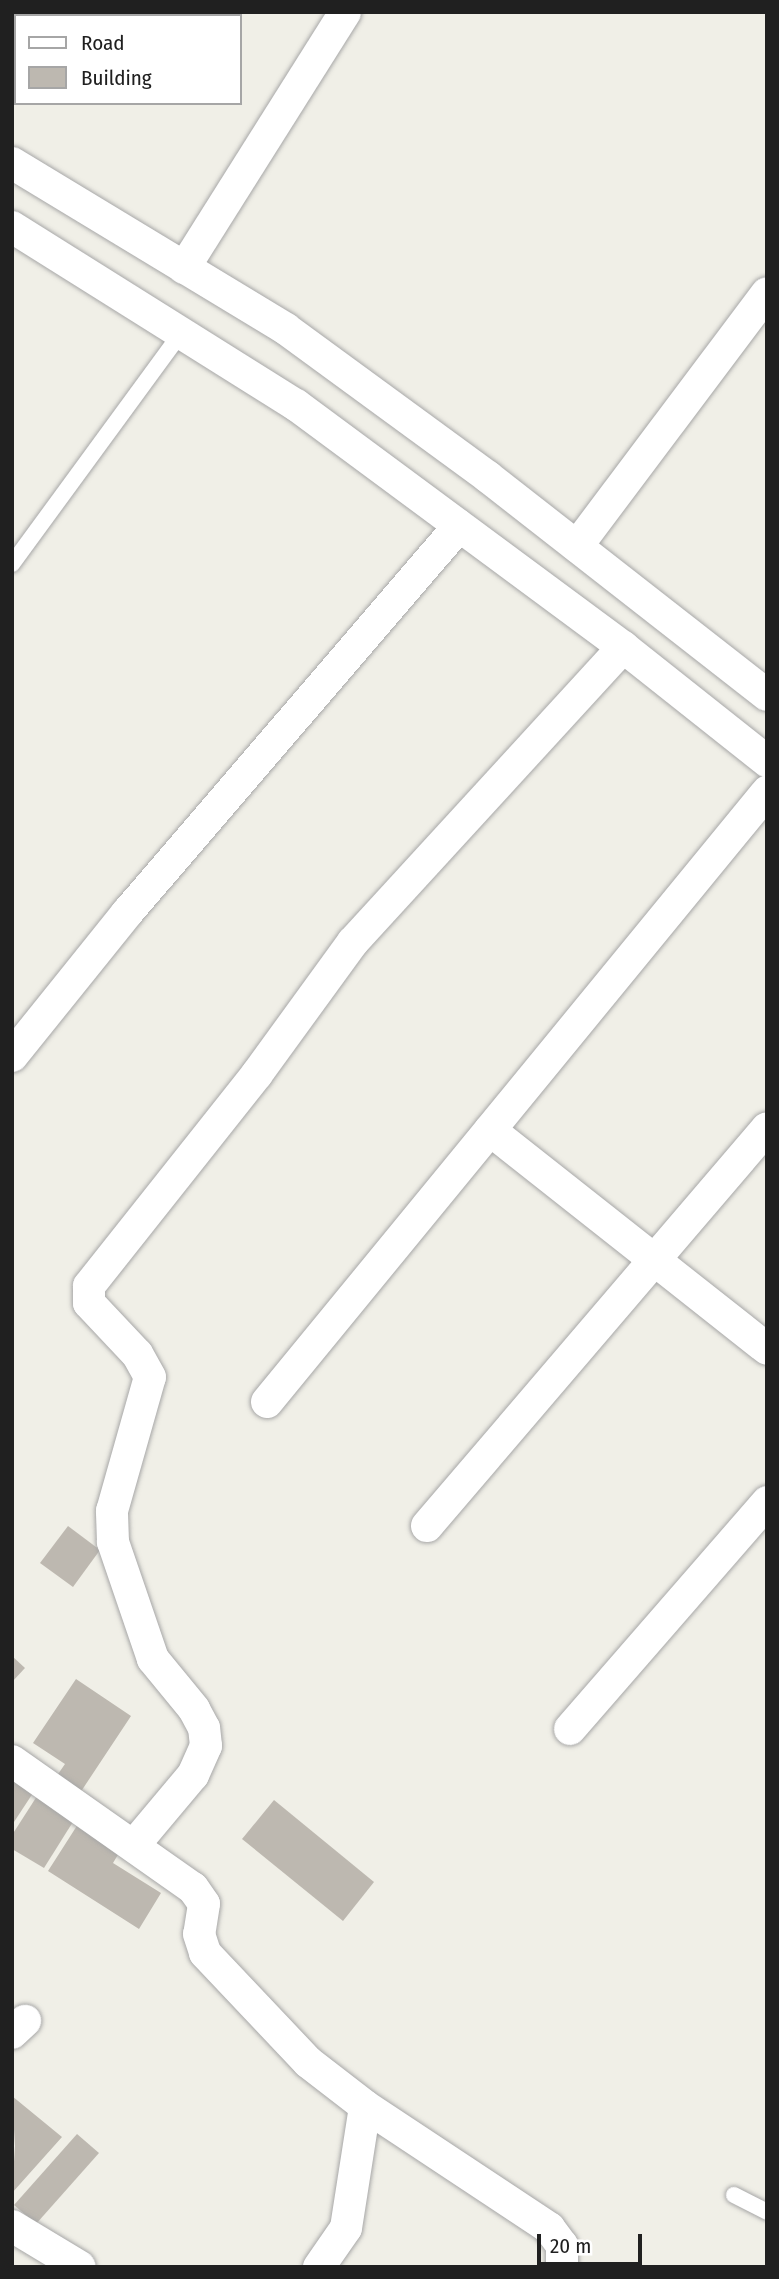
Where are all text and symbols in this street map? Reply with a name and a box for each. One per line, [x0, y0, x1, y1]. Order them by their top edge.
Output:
legend [14, 14, 242, 105]
text: Road [81, 30, 125, 56]
text: Building [81, 65, 152, 91]
scale bar [541, 2220, 646, 2264]
text: 20 m [550, 2233, 591, 2259]

